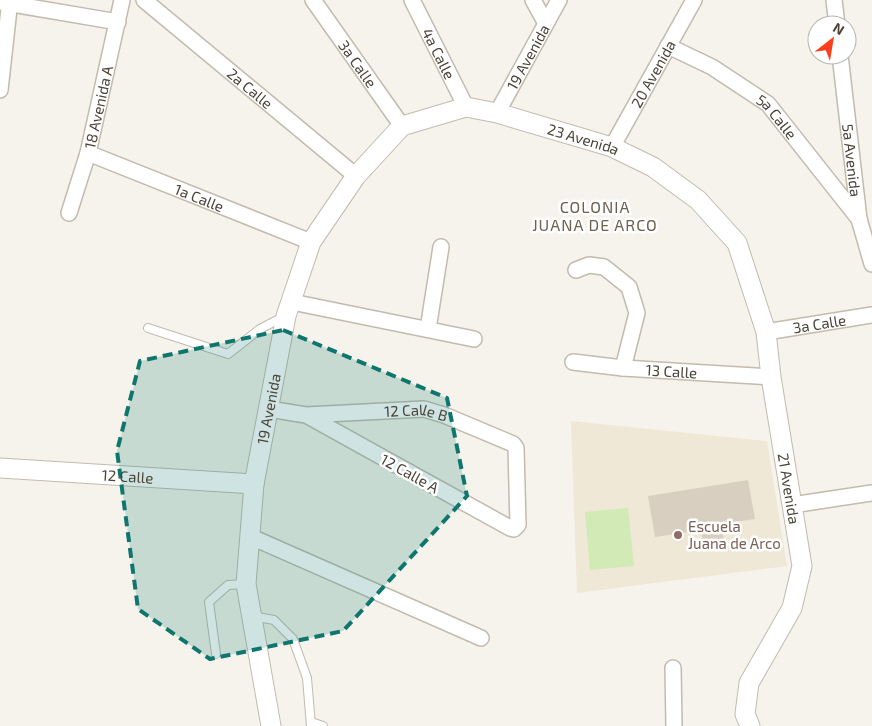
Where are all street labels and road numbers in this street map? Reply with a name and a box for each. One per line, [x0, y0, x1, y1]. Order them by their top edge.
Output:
street label: 19 Avenida [503, 21, 553, 93]
street label: 4a Calle [419, 25, 459, 82]
street label: 3a Calle [335, 37, 381, 91]
street label: 20 Avenida [627, 37, 679, 111]
street label: 18 Avenida A [80, 63, 116, 150]
street label: 2a Calle [224, 64, 277, 112]
street label: 5a Calle [753, 90, 801, 142]
street label: 23 Avenida [545, 119, 623, 158]
street label: 5a Avenida [839, 123, 865, 198]
street label: 1a Calle [172, 180, 227, 215]
street label: 3a Calle [791, 310, 847, 337]
street label: 13 Calle [645, 360, 698, 381]
street label: 19 Avenida [253, 372, 284, 446]
street label: 12 Calle B [384, 400, 450, 425]
street label: 12 Calle A [378, 450, 443, 497]
street label: 21 Avenida [775, 452, 804, 525]
street label: 12 Calle [101, 465, 154, 487]

